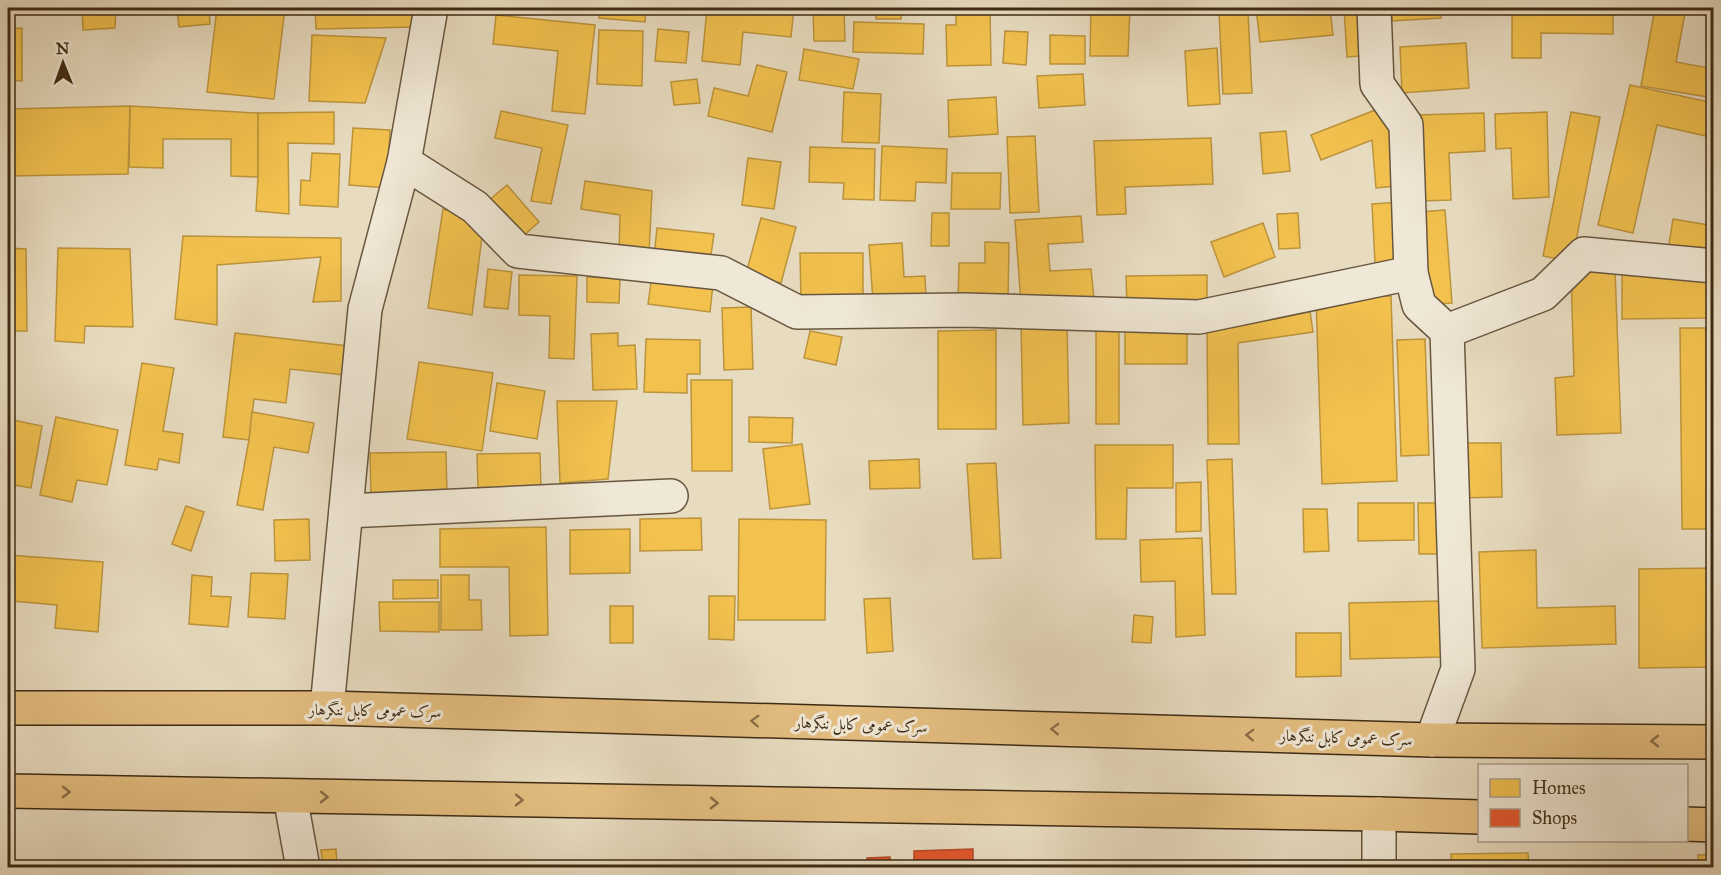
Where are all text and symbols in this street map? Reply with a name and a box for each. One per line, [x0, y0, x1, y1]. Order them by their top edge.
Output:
north arrow [33, 33, 93, 93]
text: N [56, 39, 70, 58]
street label: سرک عمومی کابل ننگرهار [306, 700, 442, 723]
street label: سرک عمومی کابل ننگرهار [792, 713, 928, 738]
one-way arrow [751, 714, 760, 727]
one-way arrow [1051, 723, 1060, 735]
street label: سرک عمومی کابل ننگرهار [1277, 726, 1413, 751]
one-way arrow [1246, 728, 1255, 741]
one-way arrow [1651, 735, 1660, 748]
legend [1478, 764, 1688, 842]
text: Homes [1532, 777, 1586, 799]
one-way arrow [61, 786, 70, 799]
one-way arrow [319, 791, 328, 803]
one-way arrow [514, 794, 523, 806]
one-way arrow [709, 797, 718, 809]
text: Shops [1532, 807, 1577, 829]

